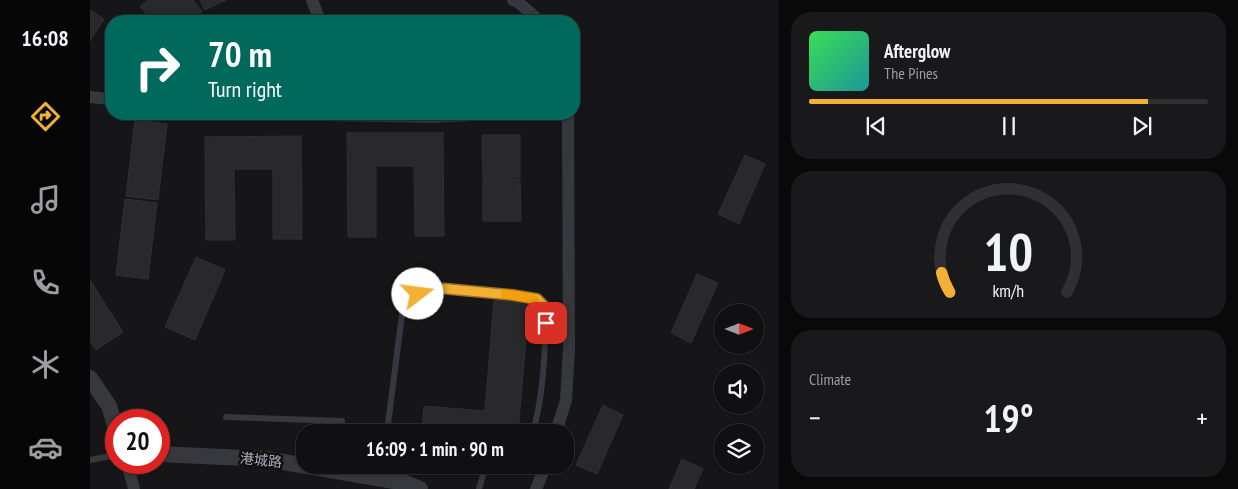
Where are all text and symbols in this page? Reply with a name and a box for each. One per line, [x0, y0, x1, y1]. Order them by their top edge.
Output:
text: 16:08 [21, 24, 69, 52]
text: 70 m [208, 31, 272, 77]
icon: right [125, 35, 190, 100]
text: Afterglow [884, 39, 950, 63]
text: The Pines [884, 63, 938, 83]
text: Turn right [208, 75, 282, 103]
icon: directions [28, 99, 63, 134]
icon: previous [862, 112, 890, 140]
icon: pause [995, 112, 1023, 140]
icon: next [1128, 112, 1156, 140]
icon: music [28, 182, 63, 217]
text: 10 [984, 218, 1033, 285]
icon: phone [28, 265, 63, 300]
position arrow [391, 267, 443, 319]
text: km/h [993, 279, 1024, 302]
pin [525, 302, 567, 344]
north arrow [714, 304, 764, 354]
map controls [714, 304, 764, 474]
icon: arrive [532, 309, 560, 337]
icon: climate [28, 347, 63, 382]
button: sound [714, 364, 764, 414]
text: Climate [809, 369, 851, 389]
text: 19° [983, 393, 1034, 442]
text: − [809, 399, 821, 436]
text: + [1196, 399, 1208, 436]
speed limit sign: 20 [105, 409, 170, 474]
button: layers [714, 424, 764, 474]
icon: car [28, 430, 63, 465]
text: 16:09 · 1 min · 90 m [366, 437, 504, 461]
street label: 港城路 [239, 449, 283, 471]

